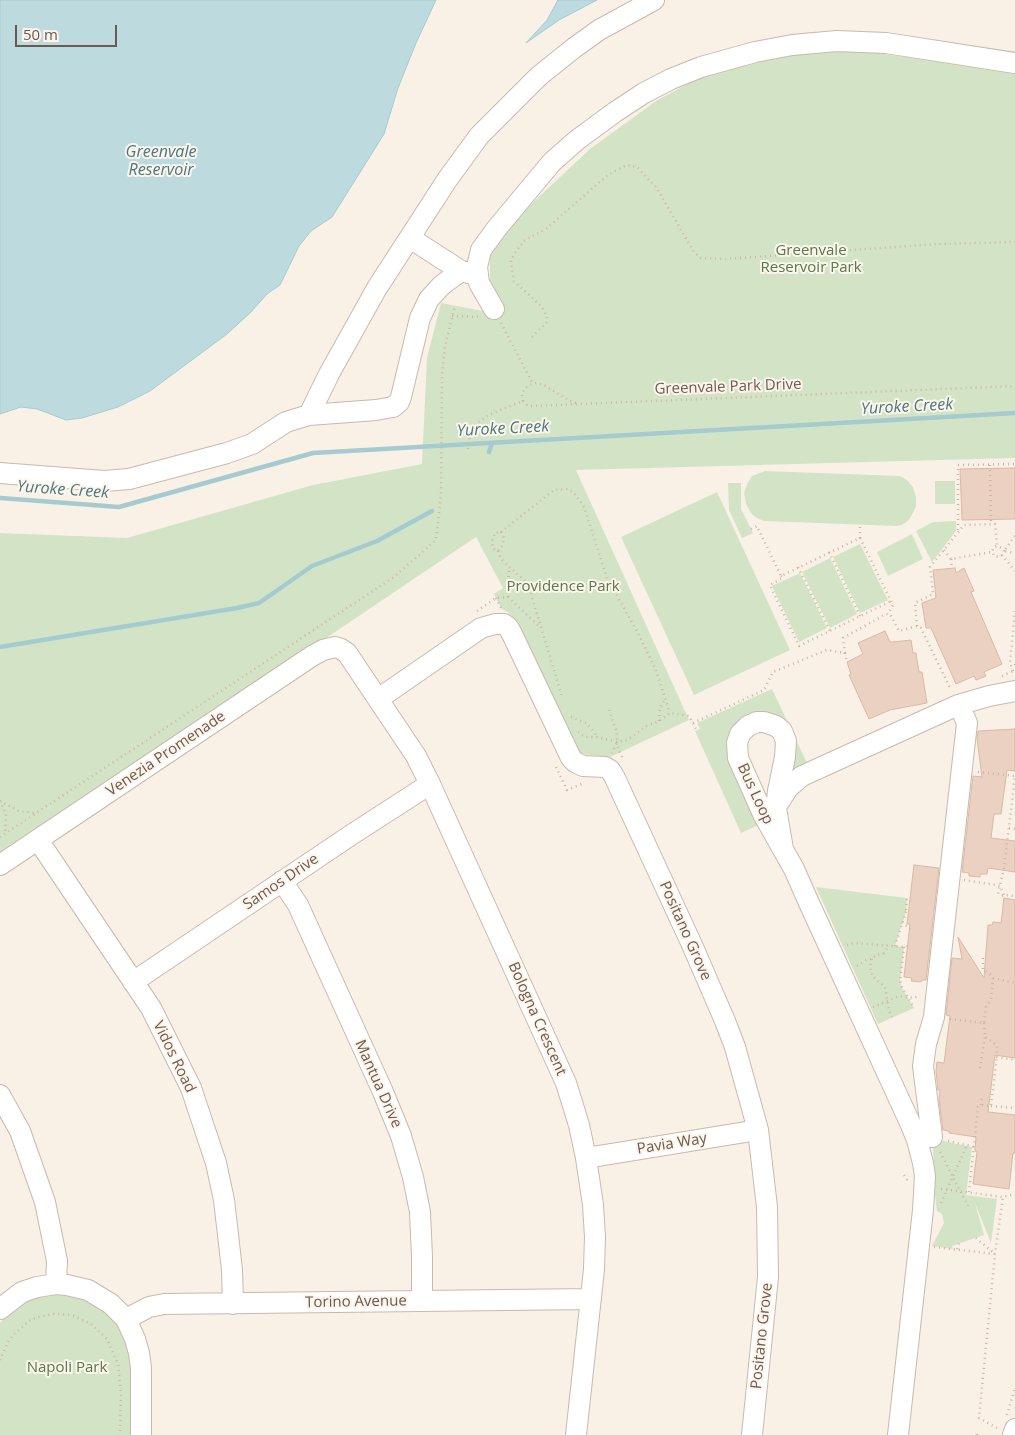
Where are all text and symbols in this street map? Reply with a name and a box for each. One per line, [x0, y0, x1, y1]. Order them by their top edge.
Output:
scale bar [18, 15, 120, 47]
text: 50 m [23, 24, 58, 44]
water label: Greenvale Reservoir [126, 142, 196, 180]
park label: Greenvale Reservoir Park [760, 242, 862, 277]
street label: Greenvale Park Drive [654, 375, 802, 399]
water label: Yuroke Creek [861, 395, 953, 419]
water label: Yuroke Creek [457, 417, 549, 441]
water label: Yuroke Creek [16, 477, 110, 503]
park label: Providence Park [506, 578, 620, 596]
street label: Venezia Promenade [103, 707, 229, 801]
street label: Bus Loop [733, 761, 777, 827]
street label: Samos Drive [240, 850, 322, 914]
street label: Positano Grove [655, 879, 715, 983]
street label: Bologna Crescent [504, 959, 570, 1079]
street label: Vidos Road [149, 1018, 199, 1096]
street label: Mantua Drive [351, 1037, 405, 1131]
street label: Pavia Way [636, 1130, 708, 1158]
street label: Positano Grove [747, 1282, 777, 1390]
street label: Torino Avenue [305, 1292, 407, 1312]
park label: Napoli Park [27, 1359, 107, 1377]

